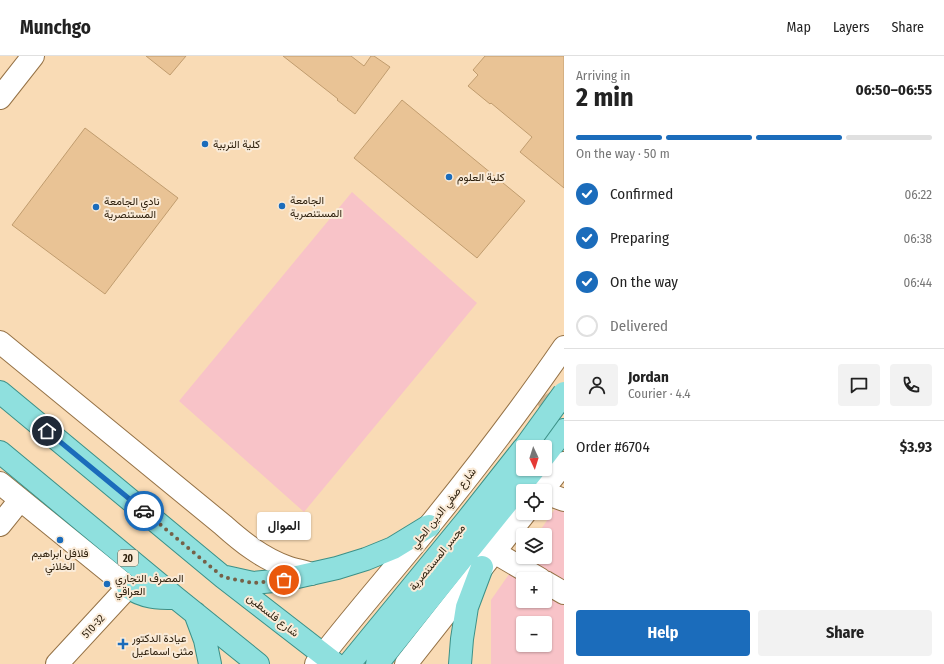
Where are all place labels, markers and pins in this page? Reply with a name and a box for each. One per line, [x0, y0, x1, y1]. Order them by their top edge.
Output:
place label: كلية التربية [213, 138, 260, 151]
marker: كلية التربية [200, 139, 210, 149]
place label: كلية العلوم [457, 171, 505, 185]
marker: كلية العلوم [444, 172, 454, 182]
place label: الجامعة المستنصرية [290, 194, 342, 220]
place label: نادي الجامعة المستنصرية [104, 195, 160, 221]
marker: الجامعة المستنصرية [277, 201, 287, 211]
marker: نادي الجامعة المستنصرية [91, 202, 101, 212]
pin [30, 414, 64, 448]
callout: الموال [257, 512, 311, 540]
marker: فلافل ابراهيم الخلاني [55, 535, 65, 545]
place label: فلافل ابراهيم الخلاني [31, 547, 89, 576]
pin [267, 563, 301, 597]
place label: المصرف التجاري العراقي [115, 572, 184, 601]
marker: المصرف التجاري العراقي [102, 579, 112, 589]
place label: عيادة الدكتور مثنى اسماعيل [131, 632, 194, 658]
marker: عيادة الدكتور مثنى اسماعيل [117, 638, 129, 650]

